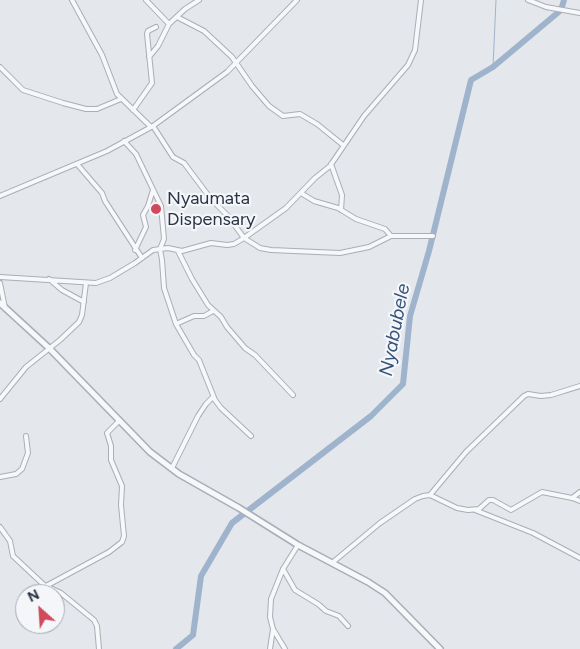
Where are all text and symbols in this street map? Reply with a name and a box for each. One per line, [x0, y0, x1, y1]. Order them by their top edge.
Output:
place label: Nyaumata Dispensary [167, 188, 256, 230]
marker: Nyaumata Dispensary [149, 202, 163, 216]
water label: Nyabubele [375, 282, 415, 378]
north arrow [15, 584, 65, 634]
text: N [25, 586, 42, 606]

